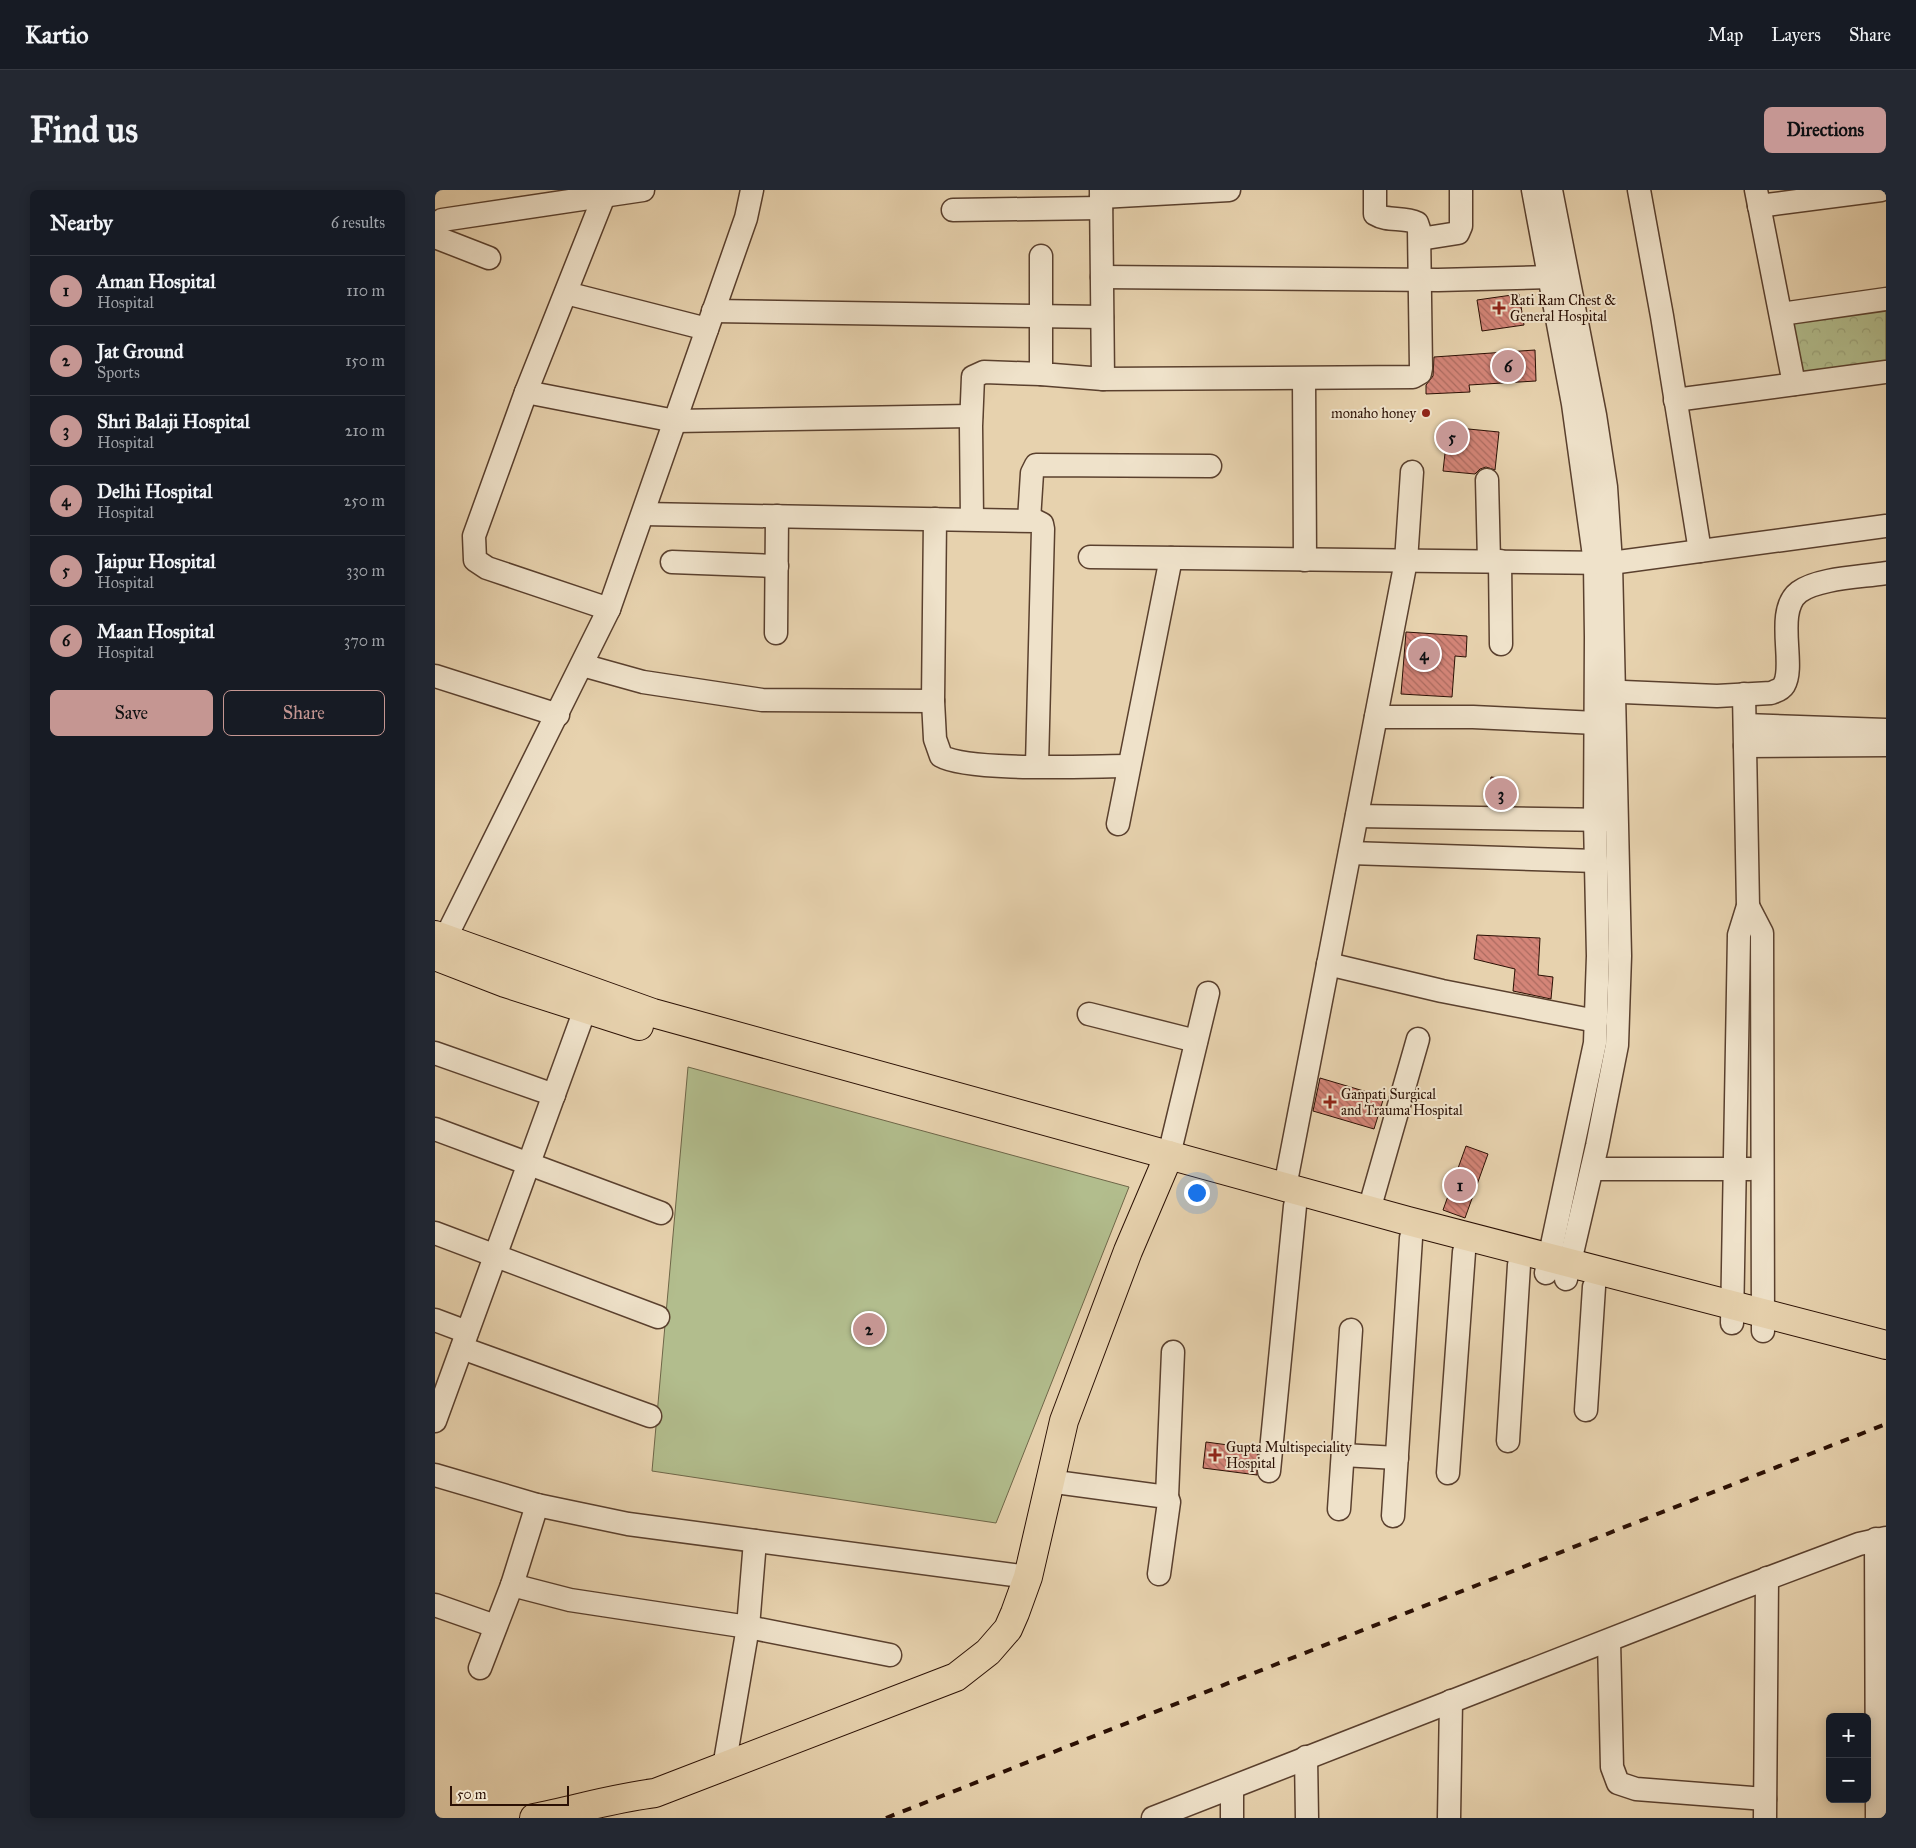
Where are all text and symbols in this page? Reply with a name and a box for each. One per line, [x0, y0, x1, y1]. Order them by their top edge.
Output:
text: Kartio [25, 20, 88, 50]
text: Map [1708, 24, 1743, 46]
text: Layers [1771, 24, 1821, 46]
text: Share [1849, 24, 1891, 46]
button: Directions [1764, 107, 1886, 153]
text: Find us [30, 109, 138, 152]
text: Nearby [50, 210, 113, 236]
text: 6 results [331, 213, 385, 232]
text: Aman Hospital [97, 270, 216, 293]
text: 1 [63, 281, 69, 300]
text: 110 m [346, 281, 385, 300]
place label: Rati Ram Chest & General Hospital [1510, 292, 1616, 325]
text: Hospital [97, 293, 154, 312]
marker: Rati Ram Chest & General Hospital [1492, 301, 1506, 315]
text: Jat Ground [97, 340, 184, 363]
pin: 6 [1492, 347, 1524, 385]
text: 2 [62, 351, 70, 370]
text: 150 m [345, 351, 385, 370]
text: Sports [97, 363, 140, 382]
place label: monaho honey [1331, 405, 1416, 422]
marker: monaho honey [1420, 407, 1432, 419]
text: Shri Balaji Hospital [97, 410, 250, 433]
pin: 5 [1436, 418, 1468, 456]
text: 3 [63, 421, 69, 440]
text: 210 m [345, 421, 385, 440]
text: Hospital [97, 433, 154, 452]
text: Delhi Hospital [97, 480, 212, 503]
text: 4 [62, 491, 70, 510]
text: 250 m [344, 491, 385, 510]
text: Hospital [97, 503, 154, 522]
text: Jaipur Hospital [97, 550, 216, 573]
text: 5 [62, 561, 70, 580]
text: 330 m [346, 561, 385, 580]
text: Hospital [97, 573, 154, 592]
text: Maan Hospital [97, 620, 214, 643]
text: 6 [62, 631, 70, 650]
text: 370 m [344, 631, 385, 650]
pin: 4 [1408, 635, 1440, 673]
text: Hospital [97, 643, 154, 662]
button: Save [50, 690, 213, 736]
button: Share [223, 690, 385, 736]
pin: 3 [1485, 775, 1517, 813]
place label: Ganpati Surgical and Trauma Hospital [1341, 1086, 1463, 1119]
marker: Ganpati Surgical and Trauma Hospital [1323, 1095, 1337, 1109]
pin: 1 [1444, 1166, 1476, 1204]
your location [1184, 1180, 1210, 1206]
pin: 2 [853, 1310, 885, 1348]
place label: Gupta Multispeciality Hospital [1226, 1439, 1352, 1472]
marker: Gupta Multispeciality Hospital [1208, 1448, 1222, 1462]
map controls [1826, 1713, 1871, 1803]
button: + [1826, 1713, 1871, 1758]
button: − [1826, 1758, 1871, 1803]
scale bar [450, 1783, 569, 1806]
text: 50 m [457, 1786, 486, 1803]

